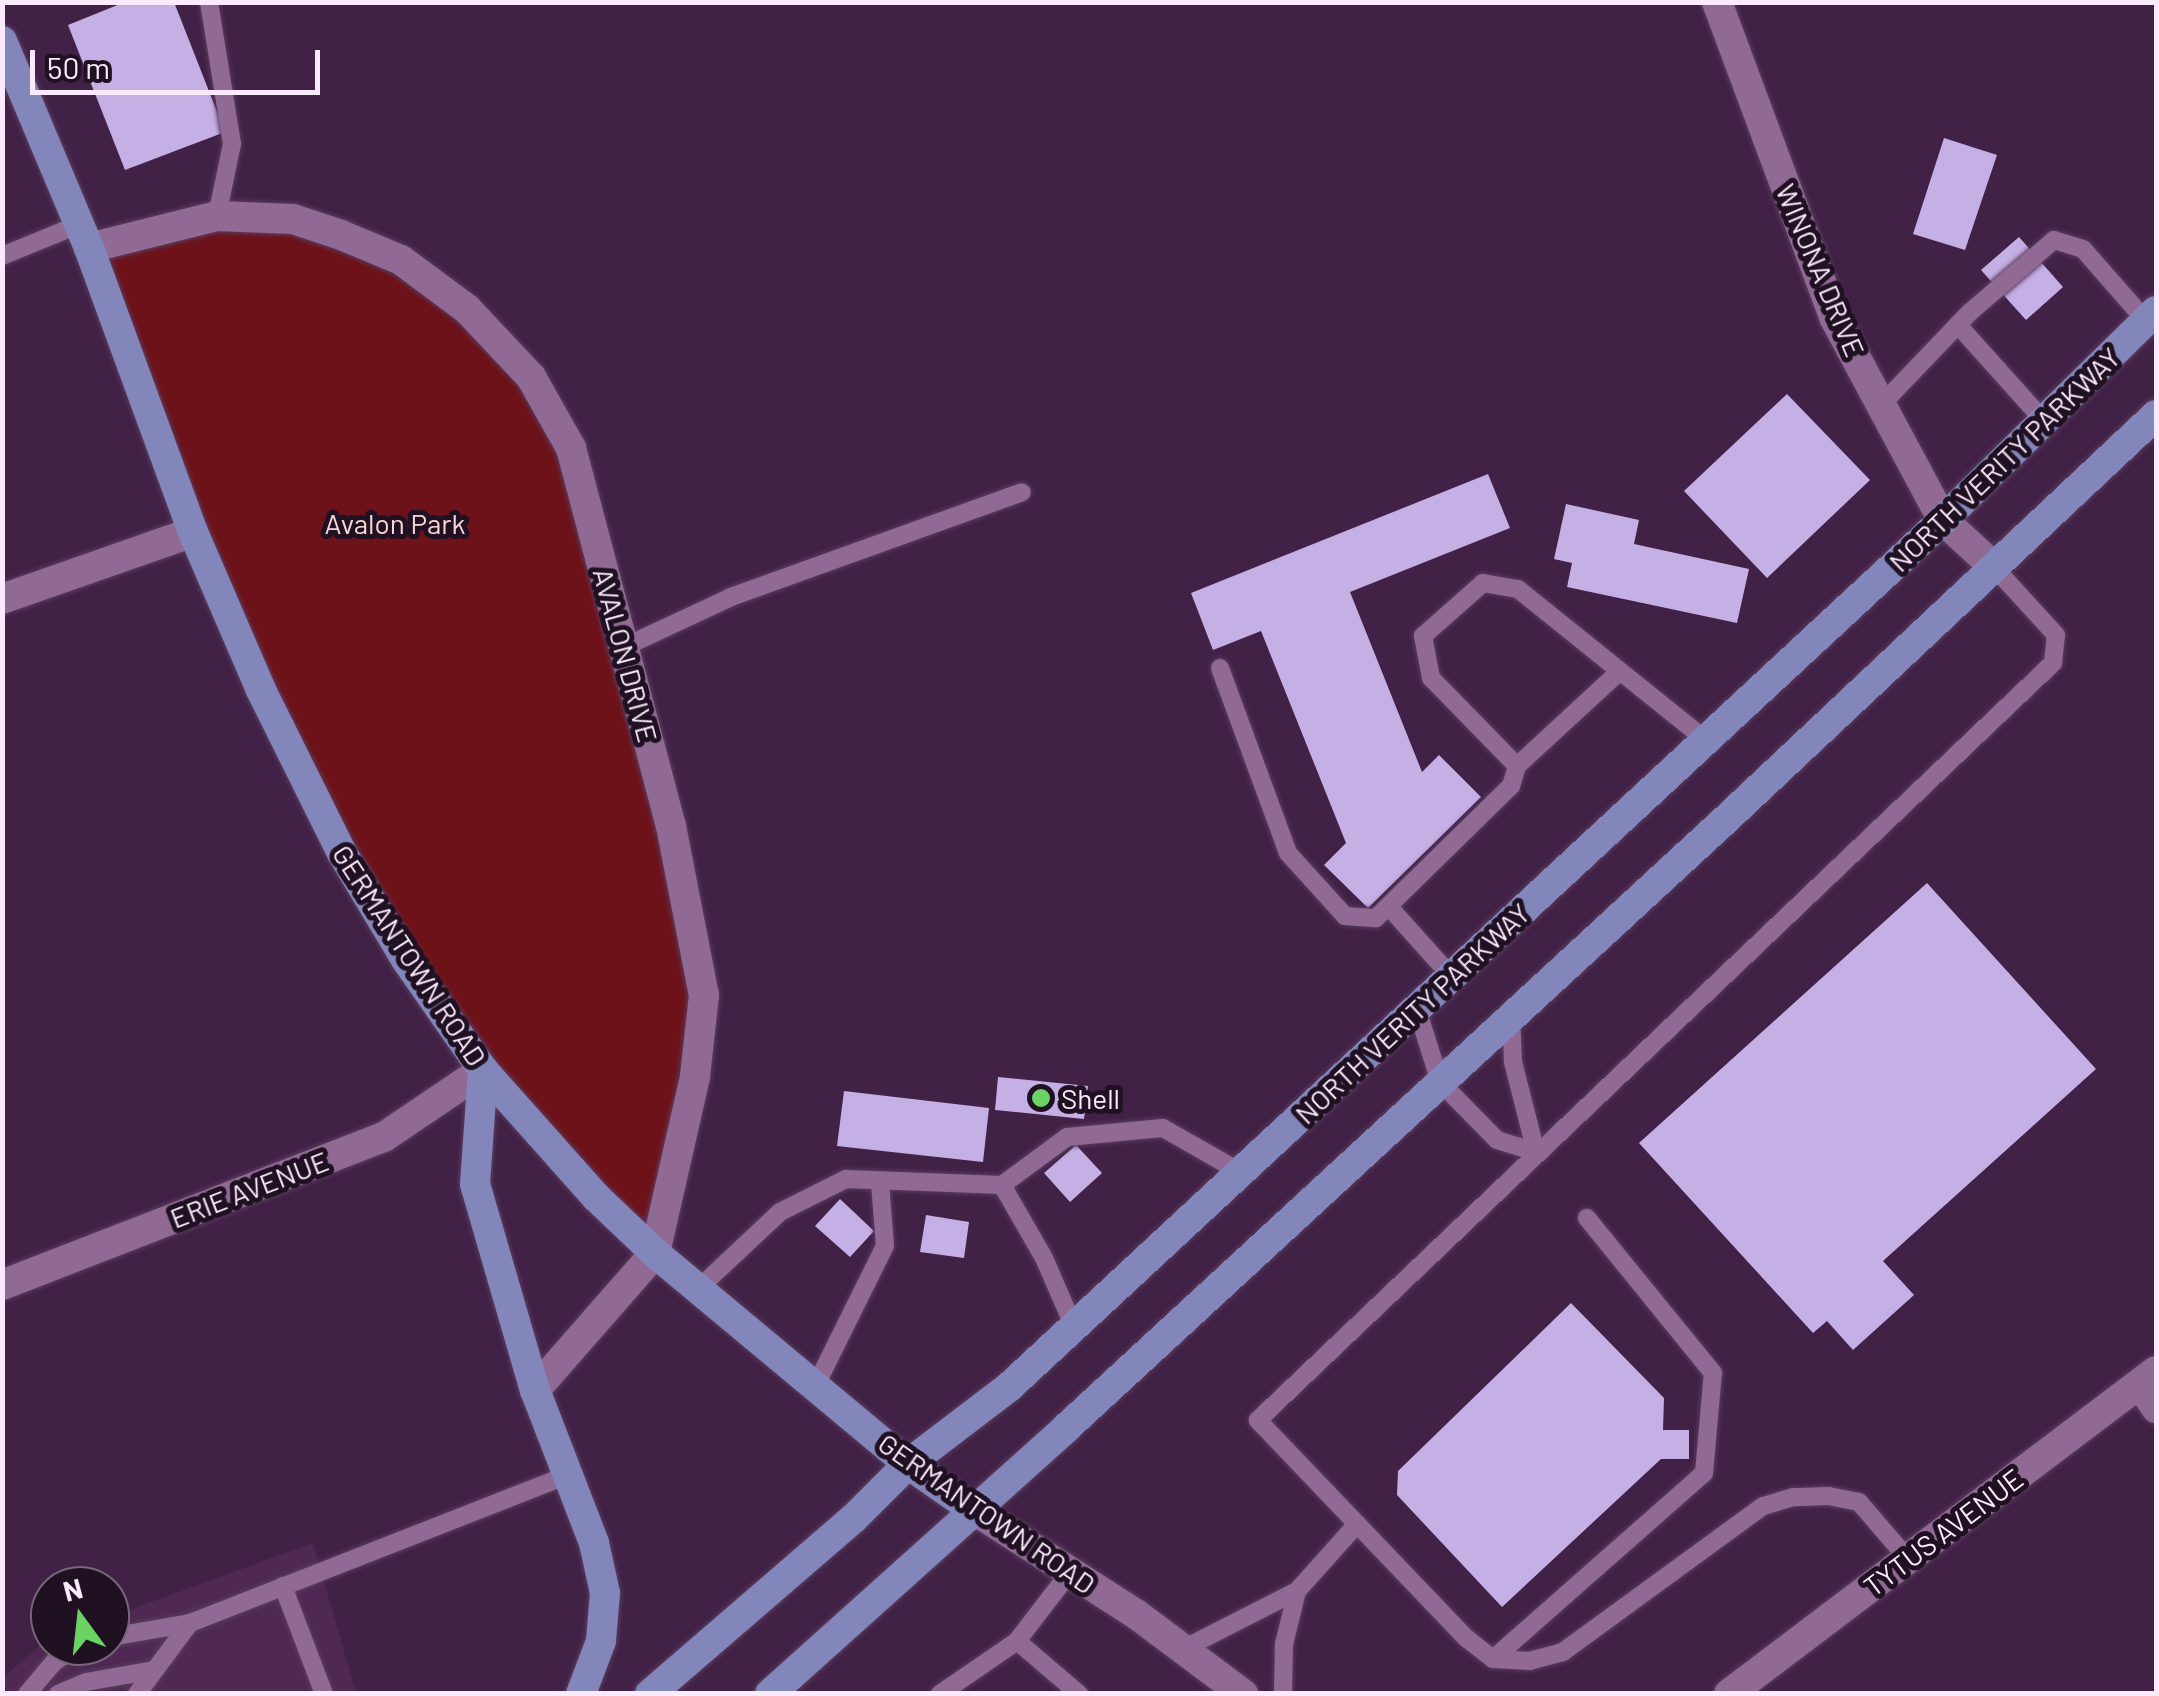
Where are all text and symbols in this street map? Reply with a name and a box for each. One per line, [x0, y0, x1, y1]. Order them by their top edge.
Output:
scale bar [35, 30, 325, 92]
text: 50 m [47, 49, 110, 85]
street label: WINONA DRIVE [1770, 179, 1872, 361]
street label: NORTH VERITY PARKWAY [1882, 340, 2126, 578]
park label: Avalon Park [325, 506, 465, 540]
street label: AVALON DRIVE [587, 564, 665, 746]
street label: GERMANTOWN ROAD [326, 838, 494, 1072]
street label: NORTH VERITY PARKWAY [1288, 896, 1536, 1130]
place label: Shell [1061, 1081, 1120, 1115]
marker: Shell [1030, 1087, 1052, 1109]
street label: ERIE AVENUE [165, 1143, 333, 1235]
street label: GERMANTOWN ROAD [872, 1426, 1102, 1600]
street label: TYTUS AVENUE [1857, 1461, 2029, 1603]
north arrow [30, 1566, 130, 1666]
text: N [59, 1570, 86, 1608]

